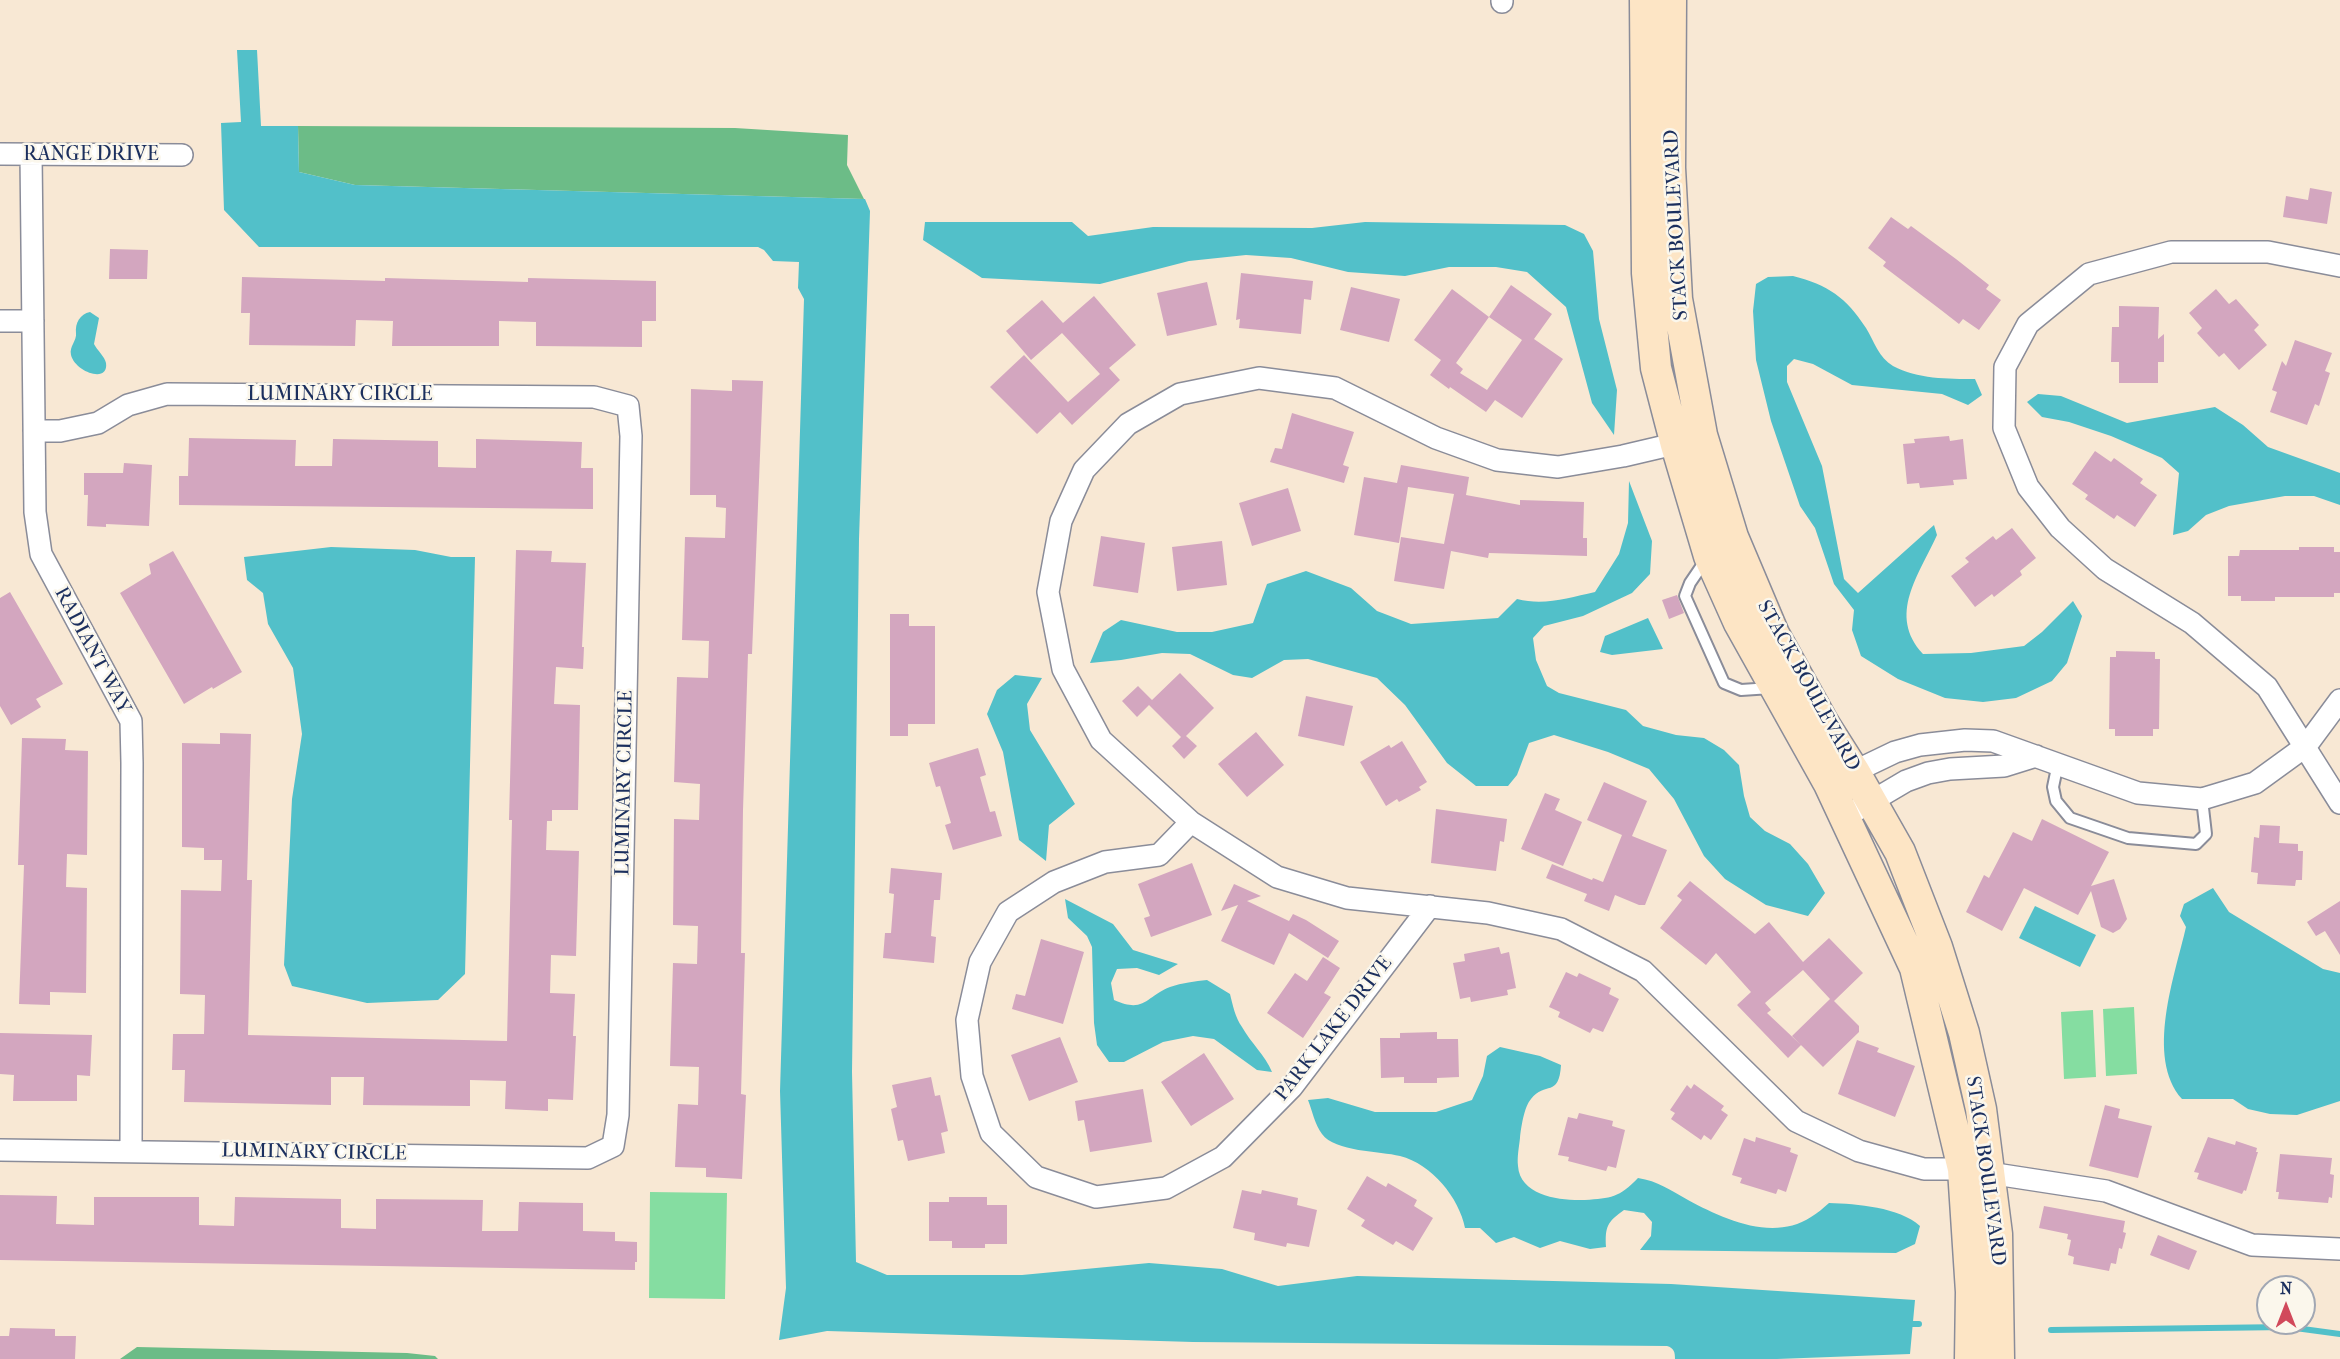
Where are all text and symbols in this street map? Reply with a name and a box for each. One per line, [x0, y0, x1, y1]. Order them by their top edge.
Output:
street label: STACK BOULEVARD [1660, 129, 1694, 321]
street label: RANGE DRIVE [23, 143, 159, 167]
street label: LUMINARY CIRCLE [247, 383, 433, 407]
street label: RADIANT WAY [48, 583, 136, 719]
street label: STACK BOULEVARD [1751, 597, 1865, 775]
street label: LUMINARY CIRCLE [611, 690, 639, 876]
street label: PARK LAKE DRIVE [1270, 952, 1398, 1106]
street label: STACK BOULEVARD [1960, 1075, 2010, 1267]
street label: LUMINARY CIRCLE [221, 1139, 407, 1167]
north arrow [2256, 1275, 2316, 1335]
text: N [2280, 1279, 2292, 1298]

